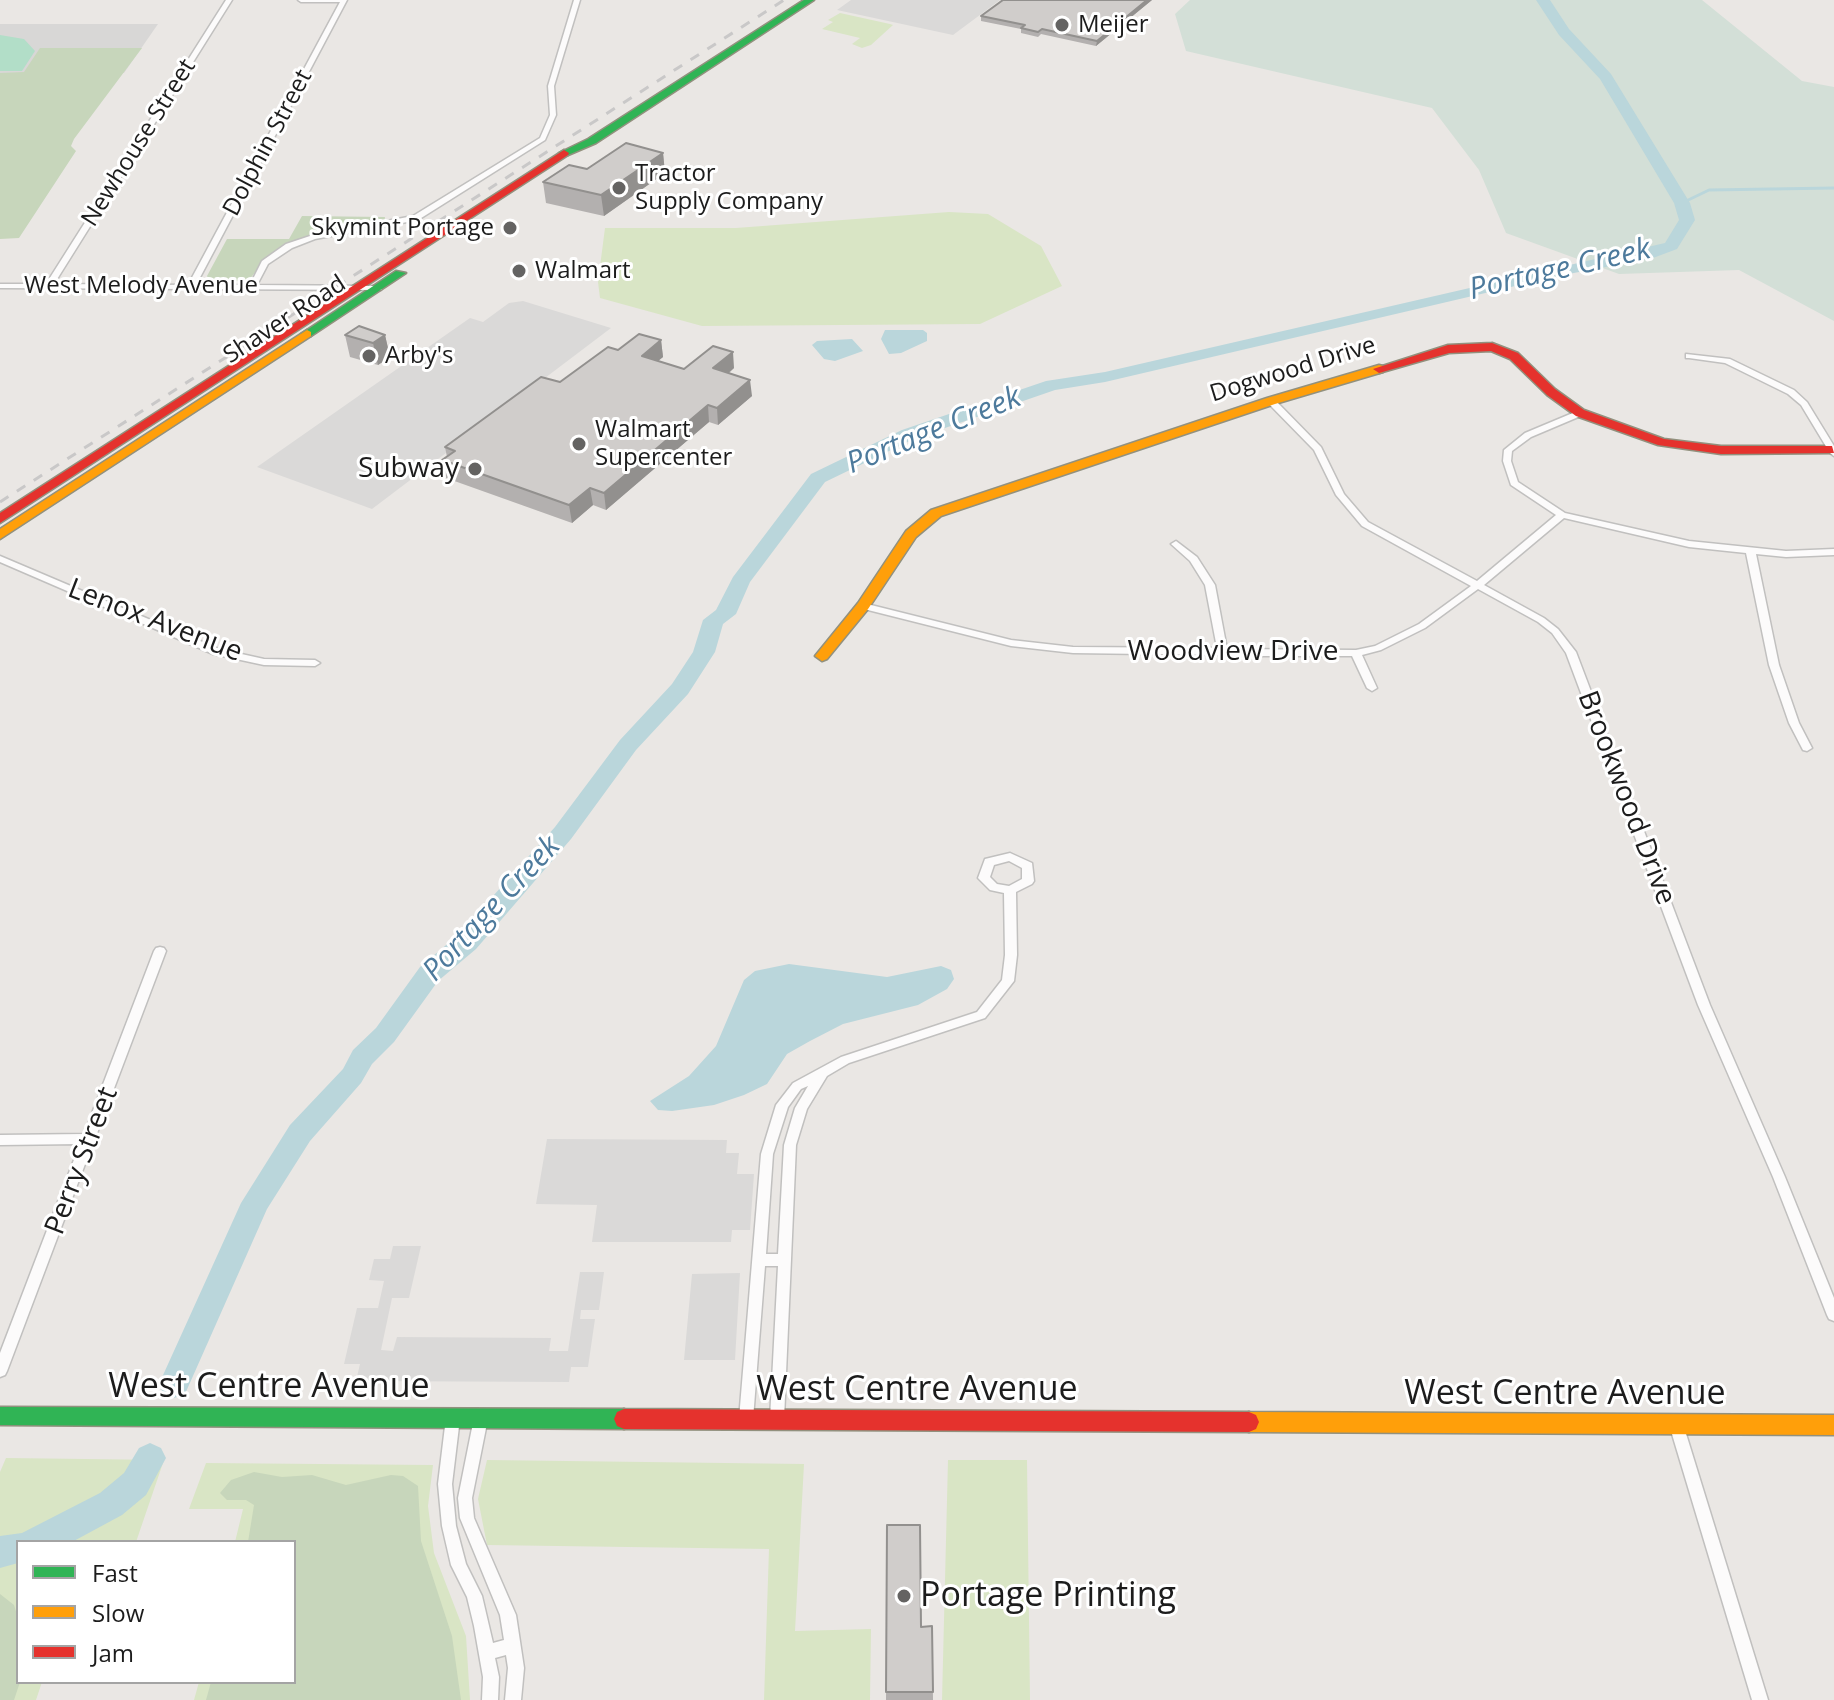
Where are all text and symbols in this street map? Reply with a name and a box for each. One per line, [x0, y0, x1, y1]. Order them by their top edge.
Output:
place label: Meijer [1078, 11, 1148, 39]
marker: Meijer [1053, 16, 1071, 34]
street label: Newhouse Street [76, 54, 202, 232]
street label: Dolphin Street [217, 65, 319, 221]
place label: Tractor Supply Company [635, 160, 823, 216]
marker: Tractor Supply Company [610, 179, 628, 197]
place label: Skymint Portage [311, 214, 494, 242]
marker: Skymint Portage [501, 219, 519, 237]
water label: Portage Creek [1466, 232, 1654, 308]
place label: Walmart [535, 257, 630, 285]
marker: Walmart [510, 262, 528, 280]
street label: Shaver Road [218, 270, 352, 370]
street label: West Melody Avenue [24, 272, 258, 300]
street label: Dogwood Drive [1207, 331, 1379, 409]
place label: Arby's [385, 342, 453, 370]
marker: Arby's [360, 347, 378, 365]
water label: Portage Creek [842, 380, 1026, 482]
place label: Walmart Supercenter [595, 416, 732, 472]
marker: Walmart Supercenter [570, 435, 588, 453]
place label: Subway [358, 452, 459, 486]
marker: Subway [466, 460, 484, 478]
street label: Lenox Avenue [63, 572, 247, 670]
street label: Woodview Drive [1128, 635, 1338, 669]
street label: Brookwood Drive [1570, 686, 1682, 910]
water label: Portage Creek [416, 829, 568, 989]
street label: Perry Street [39, 1083, 125, 1239]
street label: West Centre Avenue [108, 1367, 430, 1407]
street label: West Centre Avenue [756, 1370, 1078, 1410]
street label: West Centre Avenue [1404, 1374, 1726, 1414]
legend [16, 1540, 296, 1684]
text: Fast [92, 1556, 138, 1589]
place label: Portage Printing [920, 1576, 1176, 1616]
marker: Portage Printing [895, 1587, 913, 1605]
text: Slow [92, 1596, 144, 1629]
text: Jam [92, 1636, 134, 1669]

